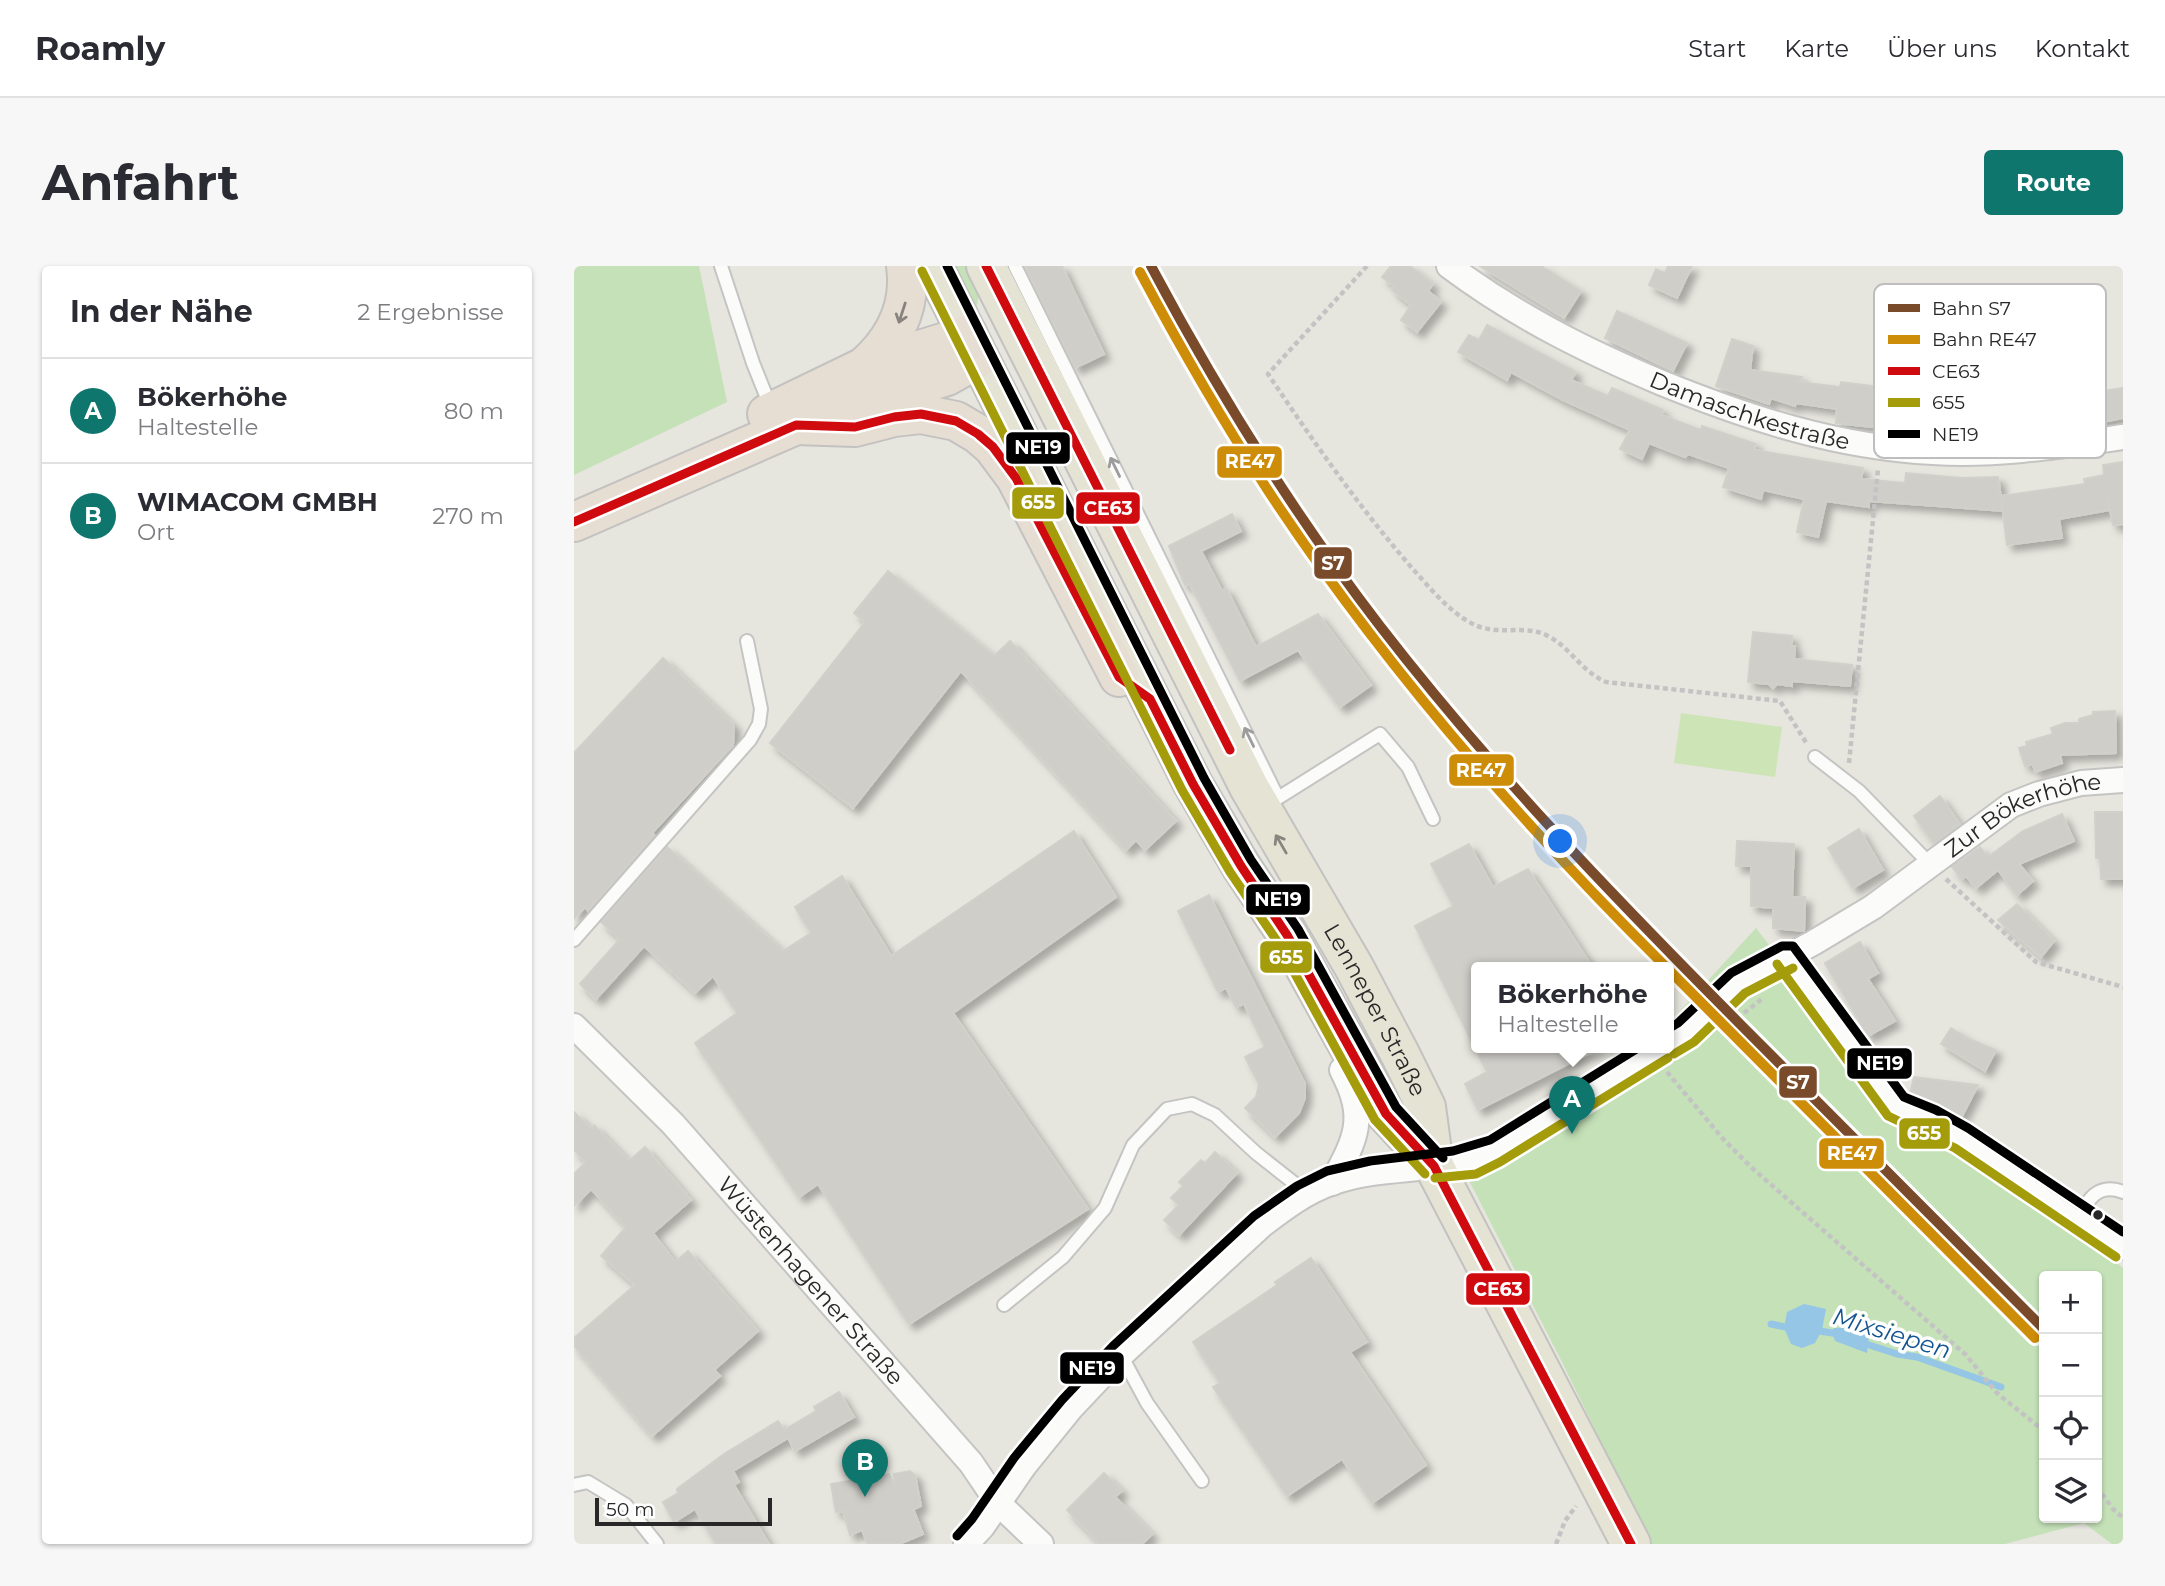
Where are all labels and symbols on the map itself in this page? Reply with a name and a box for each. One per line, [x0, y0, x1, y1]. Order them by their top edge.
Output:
legend [1874, 284, 2106, 458]
text: Bahn S7 [1932, 297, 2011, 320]
one-way arrow [895, 302, 907, 324]
text: Bahn RE47 [1932, 328, 2037, 351]
text: CE63 [1932, 360, 1980, 383]
street label: Damaschkestraße [1645, 365, 1852, 456]
text: 655 [1932, 391, 1965, 414]
text: NE19 [1932, 423, 1979, 446]
line badge: NE19 [1005, 431, 1071, 465]
text: NE19 [1014, 436, 1062, 459]
line badge: RE47 [1216, 445, 1283, 479]
text: RE47 [1225, 450, 1275, 473]
one-way arrow [1108, 457, 1122, 478]
line badge: 655 [1011, 486, 1065, 520]
text: 655 [1021, 491, 1055, 514]
line badge: CE63 [1075, 491, 1141, 525]
text: CE63 [1083, 497, 1133, 520]
line badge: S7 [1313, 546, 1353, 580]
text: S7 [1321, 552, 1345, 575]
one-way arrow [1241, 727, 1255, 748]
line badge: RE47 [1448, 753, 1515, 787]
text: RE47 [1456, 759, 1506, 782]
street label: Zur Bökerhöhe [1939, 768, 2102, 863]
your location [1543, 824, 1577, 858]
one-way arrow [1274, 834, 1288, 854]
line badge: NE19 [1245, 883, 1311, 916]
text: NE19 [1254, 888, 1302, 911]
street label: Lenneper Straße [1318, 919, 1433, 1101]
line badge: 655 [1259, 940, 1313, 974]
text: 655 [1269, 946, 1303, 969]
line badge: NE19 [1846, 1047, 1913, 1080]
text: NE19 [1856, 1052, 1904, 1075]
line badge: S7 [1778, 1065, 1818, 1099]
text: S7 [1786, 1071, 1810, 1094]
pin: A [1549, 1076, 1595, 1134]
line badge: 655 [1898, 1117, 1951, 1150]
text: 655 [1907, 1122, 1941, 1145]
line badge: RE47 [1818, 1137, 1885, 1170]
text: RE47 [1827, 1142, 1877, 1165]
street label: Wüstenhagener Straße [712, 1171, 910, 1391]
unlabelled marker [2091, 1208, 2105, 1222]
line badge: CE63 [1465, 1272, 1531, 1306]
text: CE63 [1473, 1278, 1523, 1301]
water label: Mixsiepen [1830, 1301, 1954, 1365]
line badge: NE19 [1059, 1351, 1125, 1385]
text: NE19 [1068, 1357, 1116, 1380]
pin: B [842, 1439, 888, 1497]
scale bar [595, 1495, 772, 1527]

